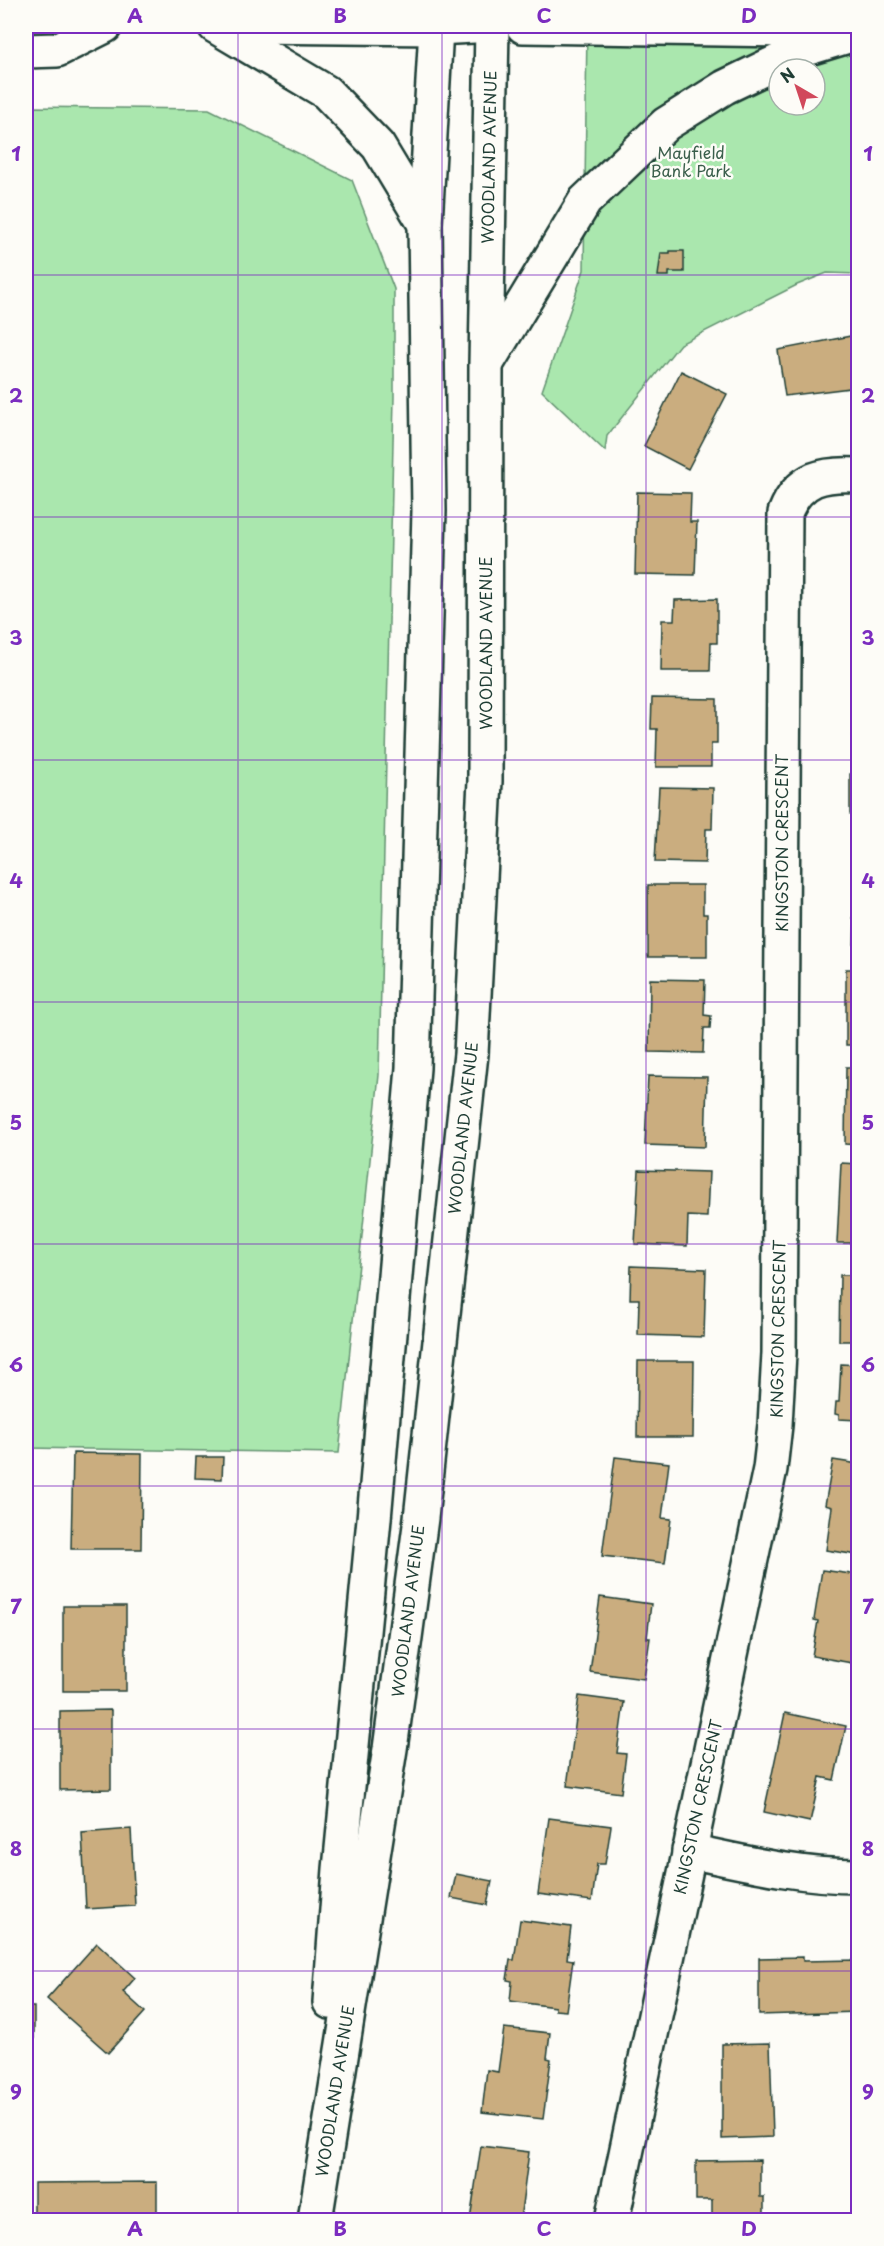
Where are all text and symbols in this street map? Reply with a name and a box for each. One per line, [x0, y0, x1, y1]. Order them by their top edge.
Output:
text: A [127, 0, 143, 30]
text: B [333, 0, 347, 30]
text: C [536, 0, 552, 30]
text: D [741, 0, 757, 30]
north arrow [767, 57, 827, 117]
text: N [774, 61, 799, 88]
street label: WOODLAND AVENUE [474, 70, 502, 244]
text: 1 [11, 138, 21, 168]
text: 1 [863, 138, 873, 168]
park label: Mayfield Bank Park [651, 140, 731, 182]
text: 2 [9, 380, 23, 410]
text: 2 [861, 380, 875, 410]
street label: WOODLAND AVENUE [473, 556, 497, 730]
text: 3 [9, 622, 23, 652]
text: 3 [861, 622, 875, 652]
street label: KINGSTON CRESCENT [769, 754, 793, 932]
text: 4 [9, 865, 23, 895]
text: 4 [861, 865, 875, 895]
street label: WOODLAND AVENUE [441, 1040, 483, 1215]
text: 5 [10, 1107, 22, 1137]
text: 5 [862, 1107, 874, 1137]
street label: KINGSTON CRESCENT [763, 1239, 791, 1418]
text: 6 [9, 1349, 23, 1379]
text: 6 [861, 1349, 875, 1379]
street label: WOODLAND AVENUE [385, 1523, 429, 1698]
text: 7 [10, 1591, 22, 1621]
text: 7 [862, 1591, 874, 1621]
street label: KINGSTON CRESCENT [667, 1717, 727, 1897]
text: 8 [10, 1833, 22, 1863]
text: 8 [862, 1833, 874, 1863]
street label: WOODLAND AVENUE [309, 2003, 359, 2178]
text: 9 [10, 2076, 22, 2106]
text: 9 [862, 2076, 874, 2106]
text: A [127, 2213, 143, 2243]
text: B [333, 2213, 347, 2243]
text: C [536, 2213, 552, 2243]
text: D [741, 2213, 757, 2243]

